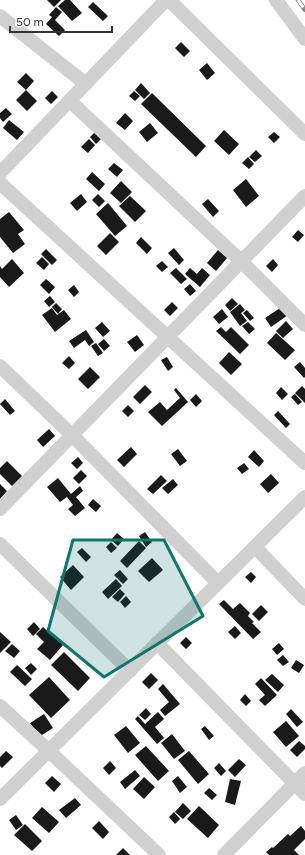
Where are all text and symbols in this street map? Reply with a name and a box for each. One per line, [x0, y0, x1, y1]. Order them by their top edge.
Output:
scale bar [10, 8, 112, 34]
text: 50 m [16, 15, 44, 29]

